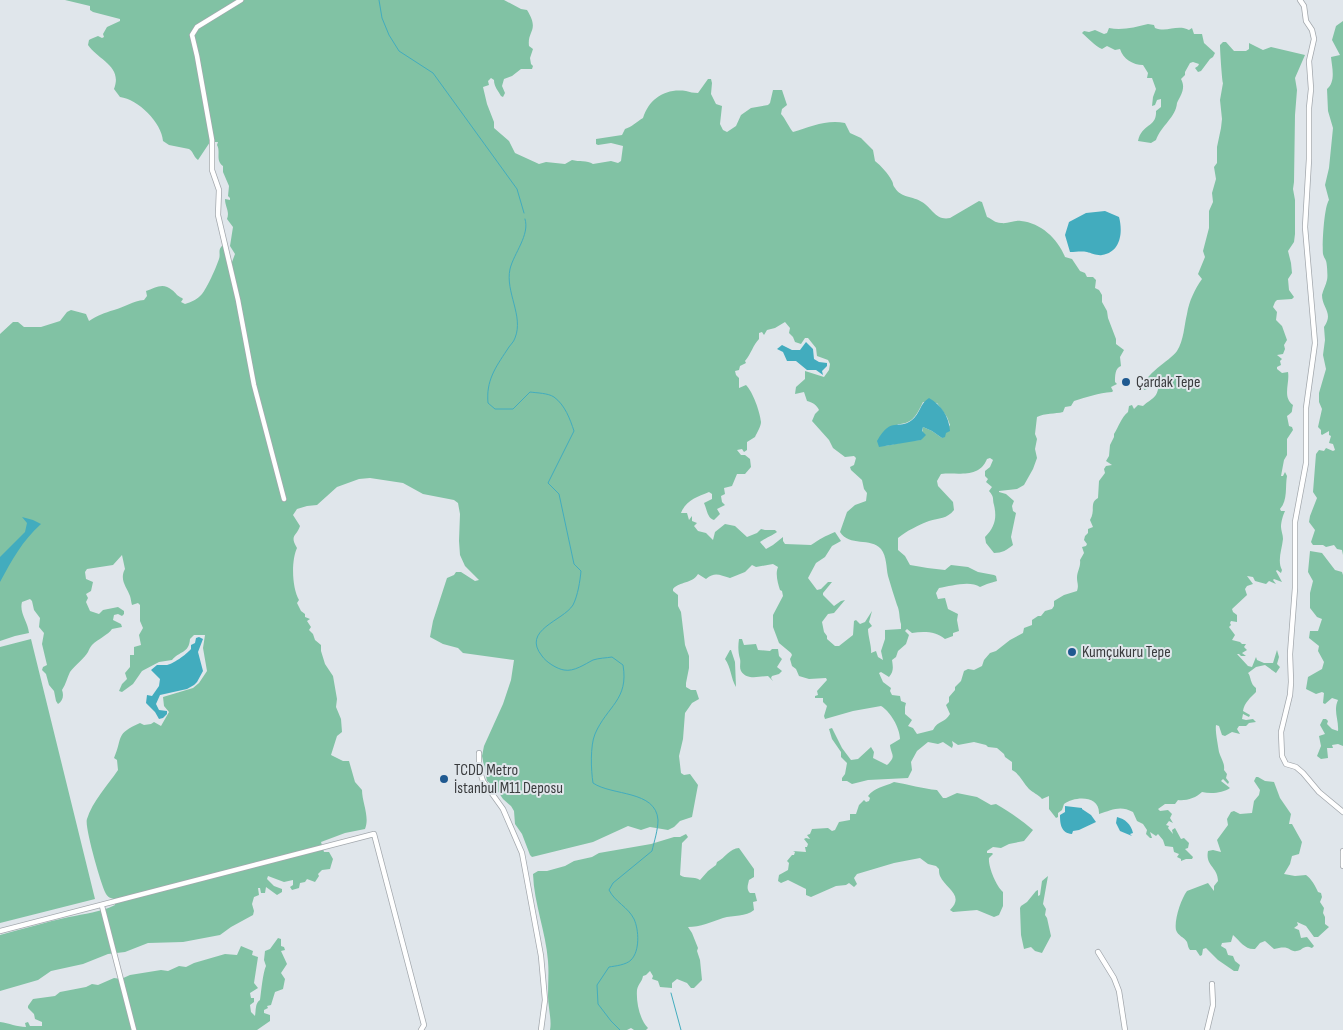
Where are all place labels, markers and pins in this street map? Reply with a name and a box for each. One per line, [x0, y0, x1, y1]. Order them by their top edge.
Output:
place label: Çardak Tepe [1136, 373, 1200, 392]
marker: Çardak Tepe [1120, 376, 1132, 388]
place label: Kumçukuru Tepe [1082, 643, 1171, 662]
marker: Kumçukuru Tepe [1066, 646, 1078, 658]
place label: TCDD Metro İstanbul M11 Deposu [454, 761, 563, 798]
marker: TCDD Metro İstanbul M11 Deposu [438, 773, 450, 785]

